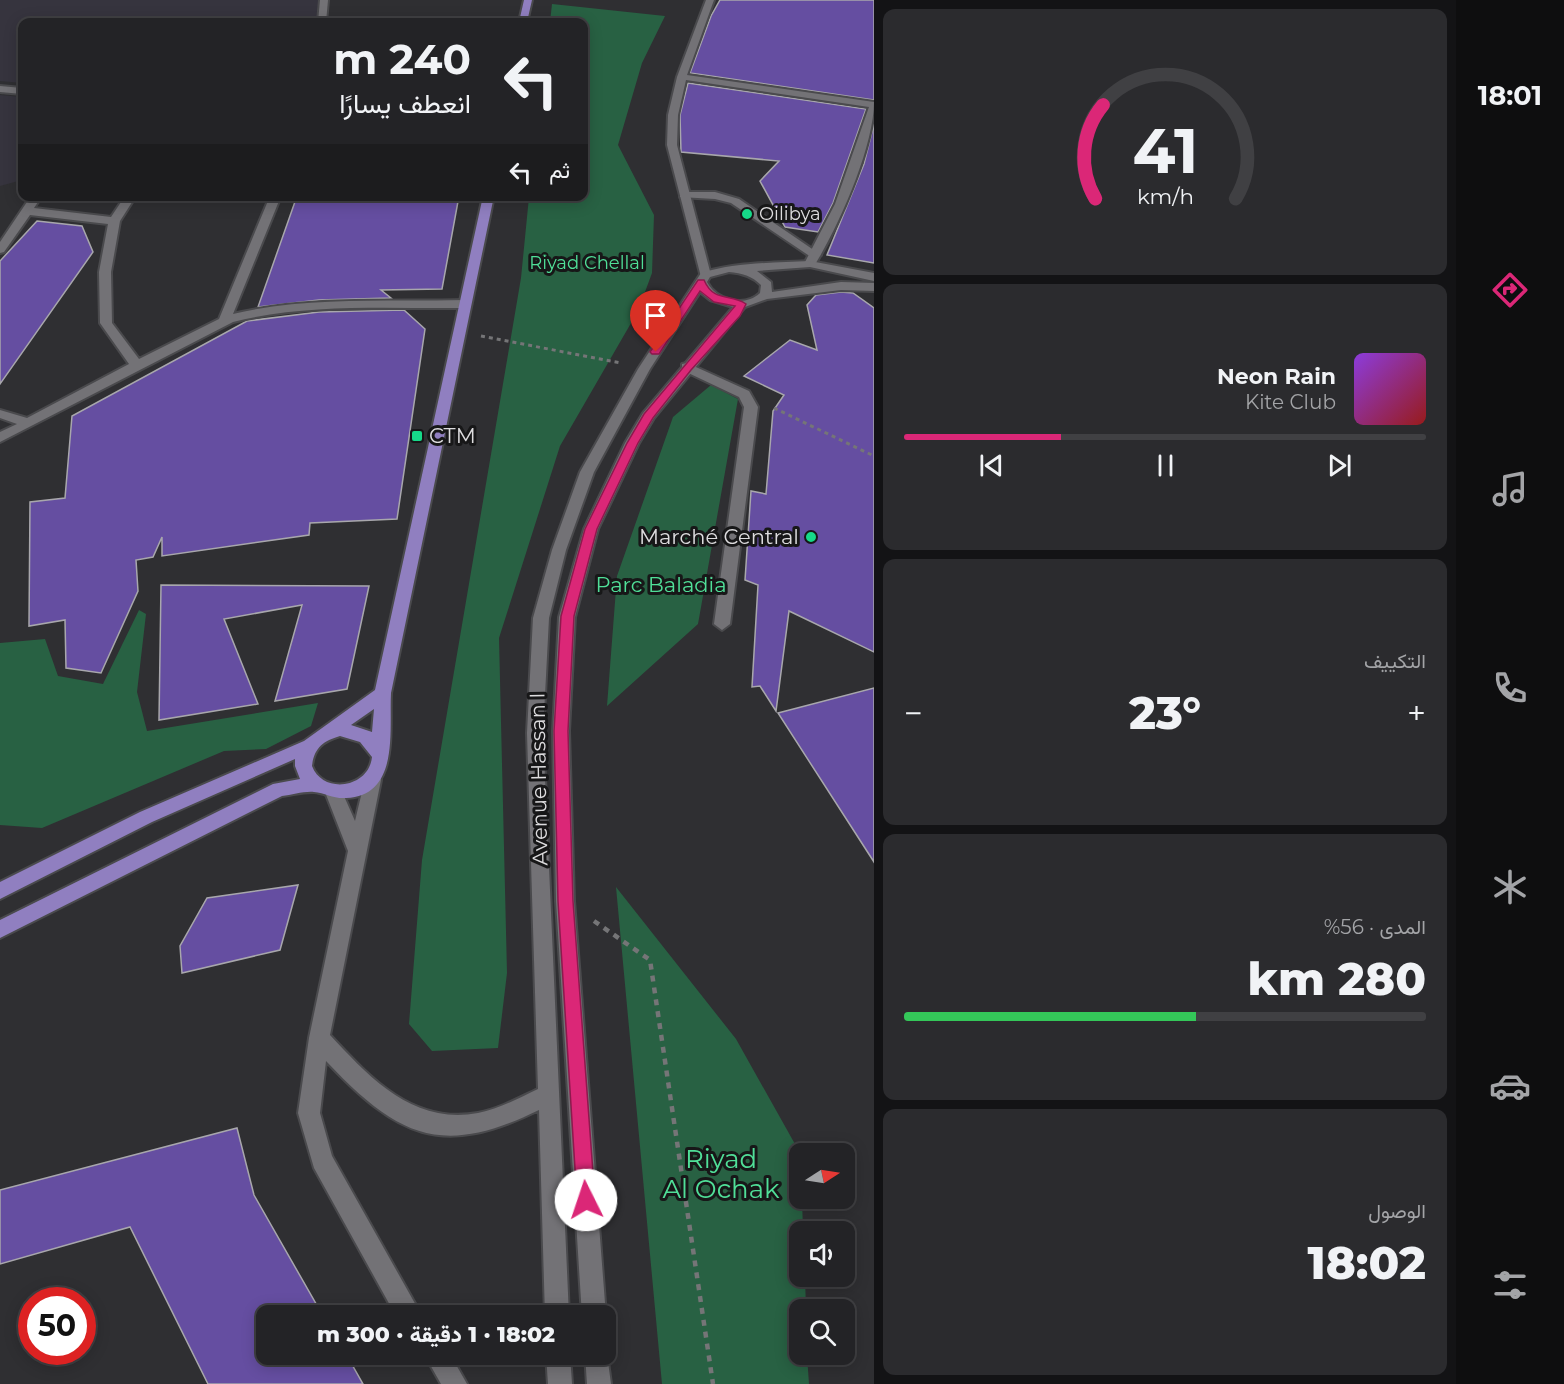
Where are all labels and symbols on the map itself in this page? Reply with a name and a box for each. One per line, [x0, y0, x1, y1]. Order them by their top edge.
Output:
place label: Oilibya [759, 203, 821, 225]
marker: Oilibya [740, 207, 754, 221]
park label: Riyad Chellal [529, 252, 645, 274]
pin [630, 290, 681, 352]
place label: CTM [429, 423, 476, 448]
marker: CTM [410, 429, 424, 443]
place label: Marché Central [639, 524, 799, 549]
marker: Marché Central [804, 530, 818, 544]
park label: Parc Baladia [595, 572, 727, 597]
street label: Avenue Hassan I [524, 692, 553, 866]
park label: Riyad Al Ochak [662, 1143, 780, 1205]
north arrow [789, 1143, 855, 1209]
position arrow [554, 1168, 618, 1232]
speed limit sign: 50 [18, 1287, 96, 1365]

